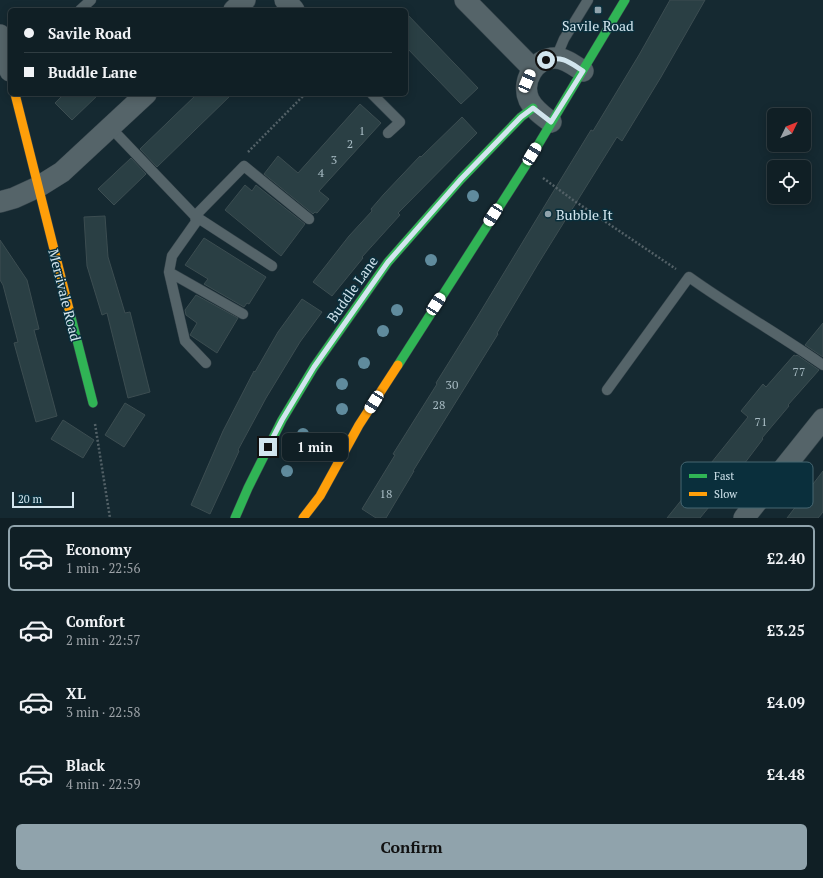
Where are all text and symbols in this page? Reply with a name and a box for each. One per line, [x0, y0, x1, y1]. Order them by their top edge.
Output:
marker: Savile Road [593, 5, 603, 15]
place label: Savile Road [562, 16, 634, 35]
text: Savile Road [48, 23, 131, 43]
route start [537, 51, 555, 69]
text: Buddle Lane [48, 62, 137, 82]
car [517, 68, 537, 94]
north arrow [767, 108, 811, 152]
map controls [767, 108, 811, 204]
house number: 1 [359, 123, 365, 138]
house number: 2 [347, 136, 353, 151]
car [521, 141, 543, 167]
house number: 3 [331, 152, 337, 167]
button: locate [767, 160, 811, 204]
house number: 4 [318, 165, 325, 180]
car [481, 202, 505, 228]
place label: Bubble It [556, 205, 613, 224]
marker: Bubble It [543, 209, 553, 219]
street label: Merrivale Road [44, 247, 86, 343]
street label: Buddle Lane [322, 252, 382, 326]
car [424, 291, 448, 317]
house number: 77 [793, 364, 805, 379]
house number: 30 [446, 377, 458, 392]
car [363, 389, 385, 415]
house number: 28 [433, 397, 445, 412]
house number: 71 [755, 414, 767, 429]
callout: 1 min [282, 433, 348, 461]
route end [259, 438, 277, 456]
text: 1 min [297, 438, 333, 456]
legend [681, 462, 813, 508]
text: Fast [714, 469, 734, 483]
house number: 18 [380, 486, 392, 501]
text: Slow [714, 487, 738, 501]
scale bar [12, 490, 74, 509]
text: 20 m [18, 492, 42, 506]
text: Economy [66, 539, 131, 559]
icon: car [18, 540, 54, 576]
text: £2.40 [767, 548, 805, 568]
text: 1 min · 22:56 [66, 559, 140, 577]
text: Comfort [66, 611, 125, 631]
icon: car [18, 612, 54, 648]
text: £3.25 [767, 620, 805, 640]
text: 2 min · 22:57 [66, 631, 140, 649]
text: XL [66, 683, 86, 703]
icon: car [18, 684, 54, 720]
text: £4.09 [767, 692, 805, 712]
text: 3 min · 22:58 [66, 703, 140, 721]
text: Black [66, 755, 105, 775]
icon: car [18, 756, 54, 792]
text: £4.48 [767, 764, 805, 784]
text: 4 min · 22:59 [66, 775, 140, 793]
button: Confirm [16, 824, 807, 870]

